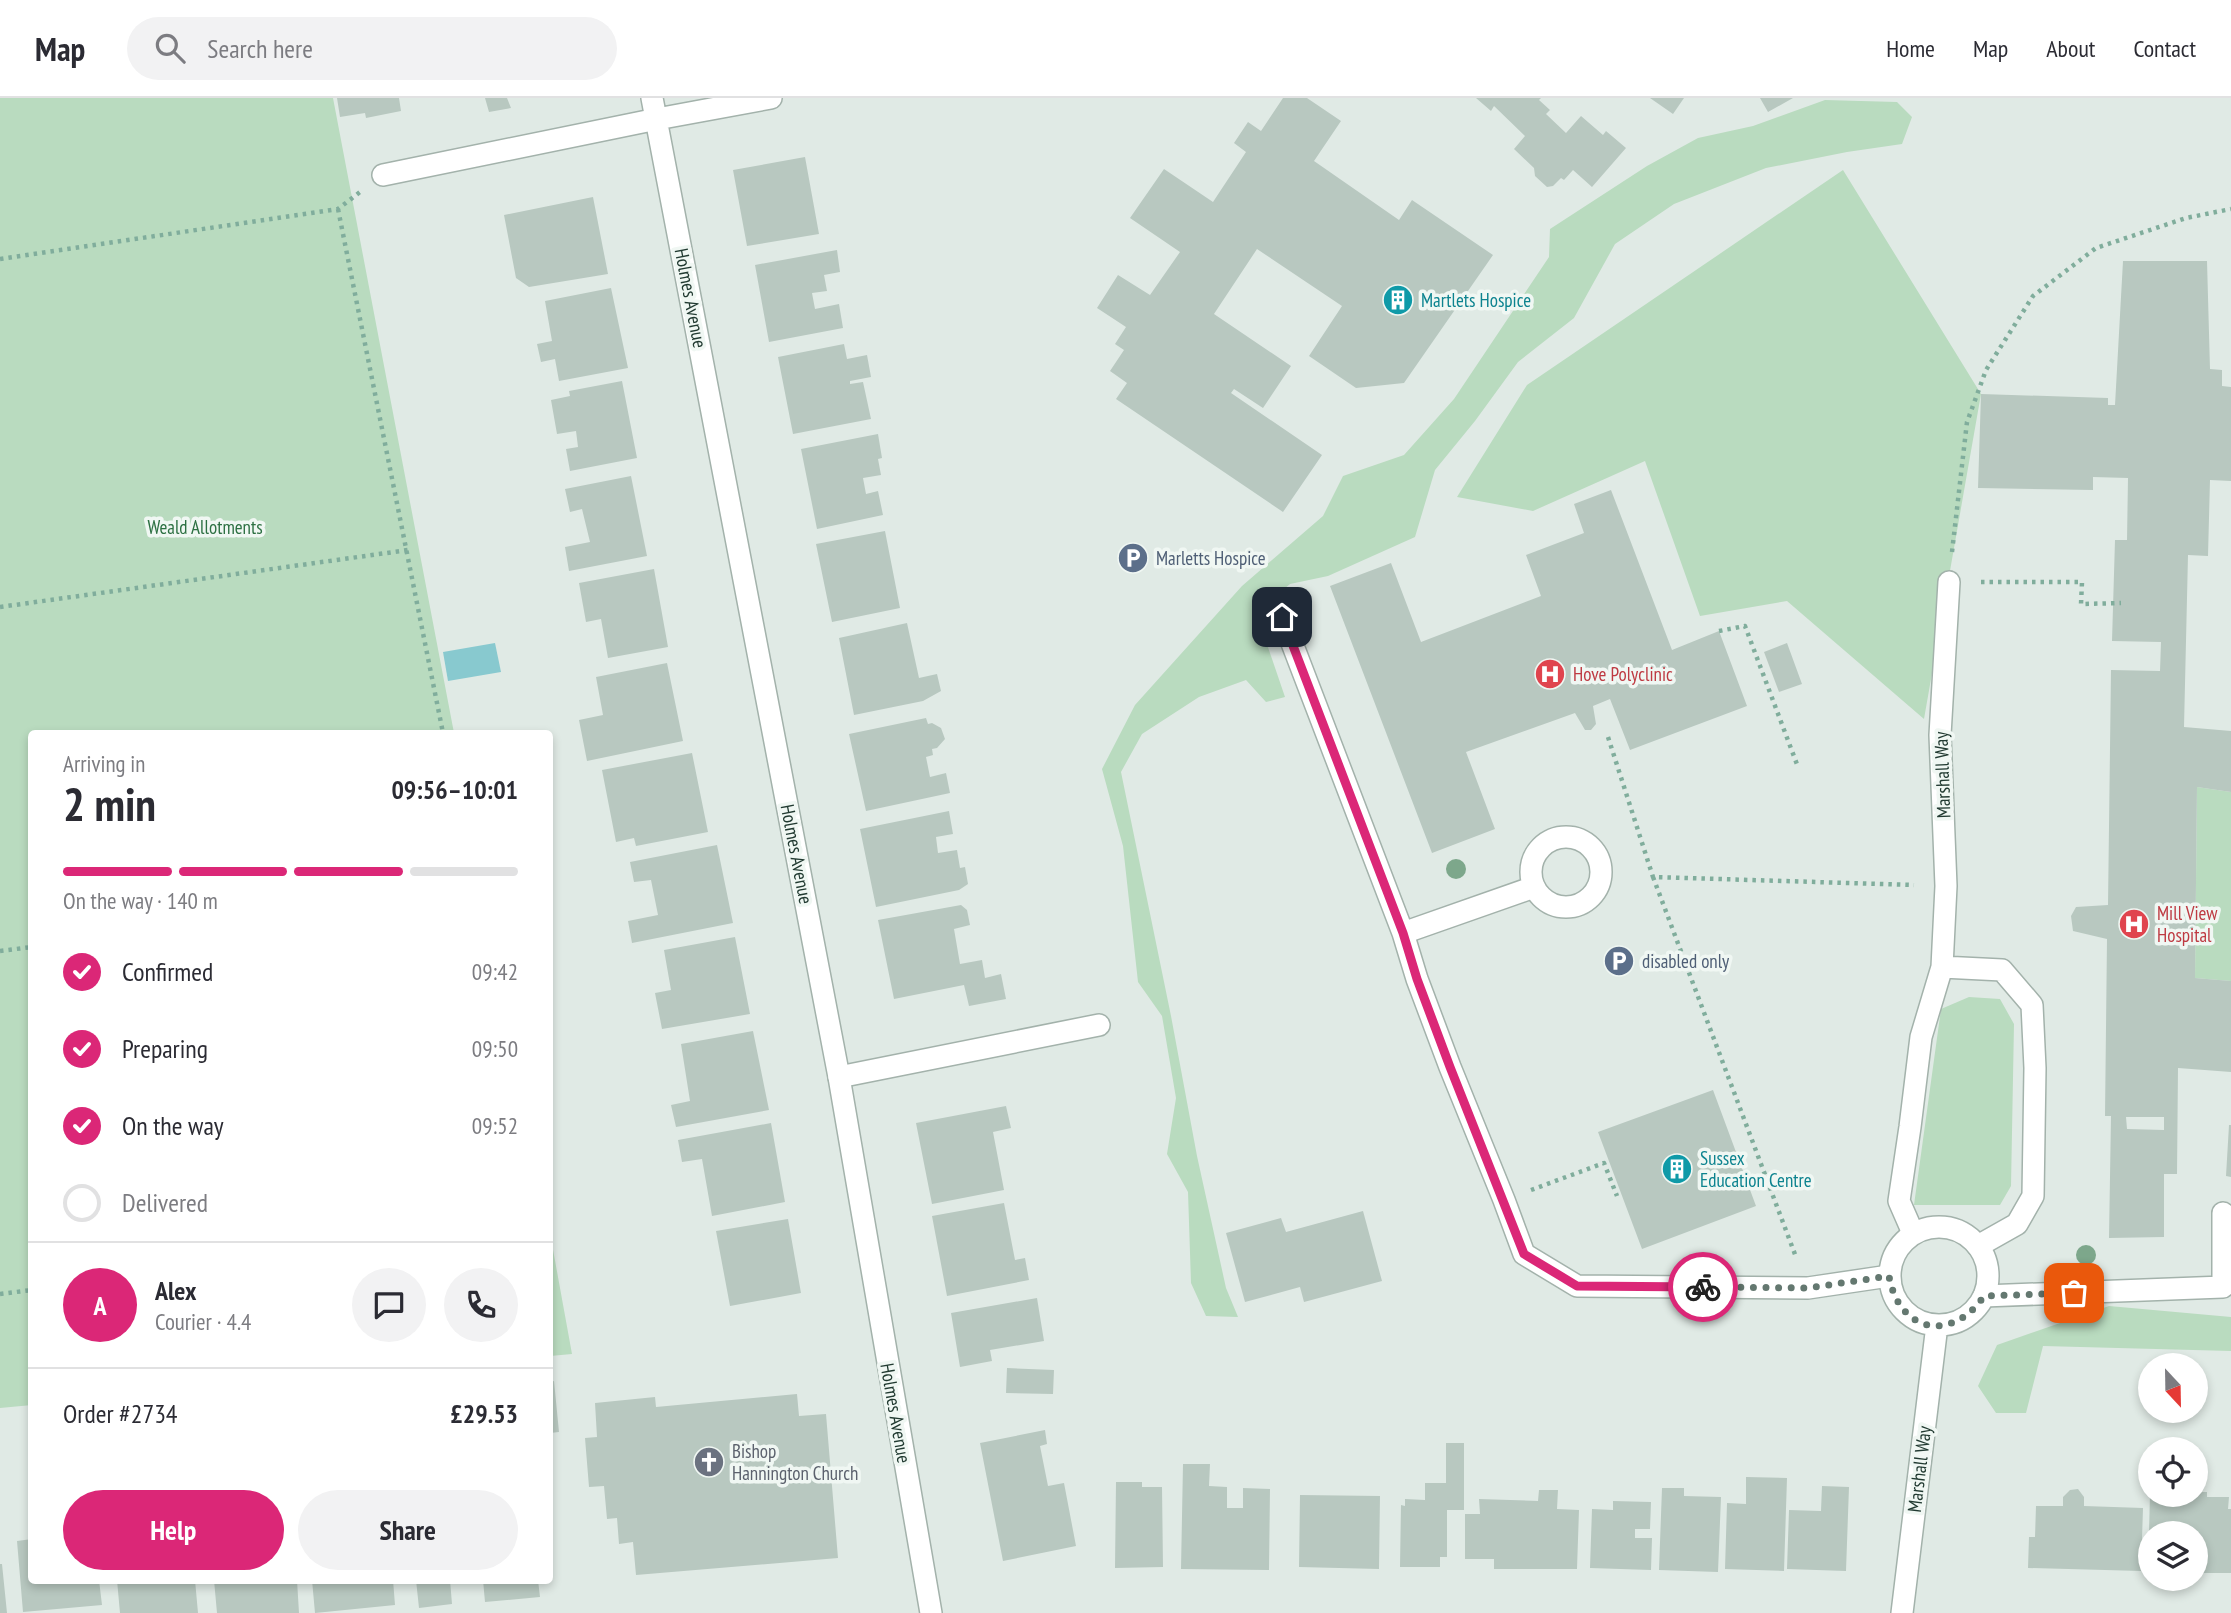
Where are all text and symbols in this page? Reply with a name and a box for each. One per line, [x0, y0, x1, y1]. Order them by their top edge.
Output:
search box [127, 17, 617, 80]
text: Map [35, 27, 85, 70]
icon: search [151, 29, 189, 67]
text: Search here [207, 32, 313, 65]
text: Home [1886, 33, 1935, 64]
text: Map [1973, 33, 2008, 64]
text: About [2046, 33, 2095, 64]
text: Contact [2133, 33, 2196, 64]
street label: Holmes Avenue [670, 246, 712, 350]
building icon: Martlets Hospice [1381, 283, 1415, 317]
place label: Martlets Hospice [1421, 288, 1531, 312]
park label: Weald Allotments [147, 515, 263, 539]
parking icon: Marletts Hospice [1116, 541, 1150, 575]
place label: Marletts Hospice [1156, 546, 1266, 570]
pin [1252, 587, 1312, 647]
icon: home [1263, 598, 1301, 636]
hospital icon: Hove Polyclinic [1533, 657, 1567, 691]
place label: Hove Polyclinic [1573, 662, 1673, 686]
street label: Marshall Way [1928, 730, 1956, 819]
text: Arriving in [63, 749, 145, 778]
text: 09:56–10:01 [391, 773, 518, 806]
text: 2 min [63, 774, 156, 834]
street label: Holmes Avenue [776, 802, 818, 906]
text: On the way · 140 m [63, 886, 218, 915]
place label: Mill View Hospital [2157, 901, 2218, 947]
hospital icon: Mill View Hospital [2117, 907, 2151, 941]
parking icon: disabled only [1602, 944, 1636, 978]
place label: disabled only [1642, 949, 1730, 973]
icon: check [63, 953, 101, 991]
text: Confirmed [122, 955, 213, 988]
text: 09:42 [472, 957, 518, 986]
icon: check [63, 1030, 101, 1068]
text: Preparing [122, 1032, 208, 1065]
text: 09:50 [472, 1034, 518, 1063]
icon: check [63, 1107, 101, 1145]
text: On the way [122, 1109, 224, 1142]
text: 09:52 [472, 1111, 518, 1140]
place label: Sussex Education Centre [1700, 1146, 1812, 1192]
building icon: Sussex Education Centre [1660, 1152, 1694, 1186]
text: Delivered [122, 1186, 208, 1219]
courier [1668, 1252, 1738, 1322]
pin [2044, 1263, 2104, 1323]
button: chat [352, 1268, 426, 1342]
button: phone [444, 1268, 518, 1342]
icon: bike [1684, 1268, 1722, 1306]
text: Alex [155, 1274, 196, 1307]
icon: bag [2055, 1274, 2093, 1312]
text: A [93, 1289, 107, 1322]
text: Courier · 4.4 [155, 1307, 251, 1336]
north arrow [2138, 1353, 2208, 1423]
map controls [2138, 1353, 2208, 1591]
street label: Holmes Avenue [875, 1361, 917, 1465]
text: Order #2734 [63, 1397, 178, 1430]
text: £29.53 [450, 1397, 518, 1430]
street label: Marshall Way [1902, 1424, 1936, 1514]
button: locate [2138, 1437, 2208, 1507]
place label: Bishop Hannington Church [732, 1439, 858, 1485]
church icon: Bishop Hannington Church [692, 1445, 726, 1479]
button: Help [63, 1490, 284, 1570]
button: Share [298, 1490, 518, 1570]
button: layers [2138, 1521, 2208, 1591]

